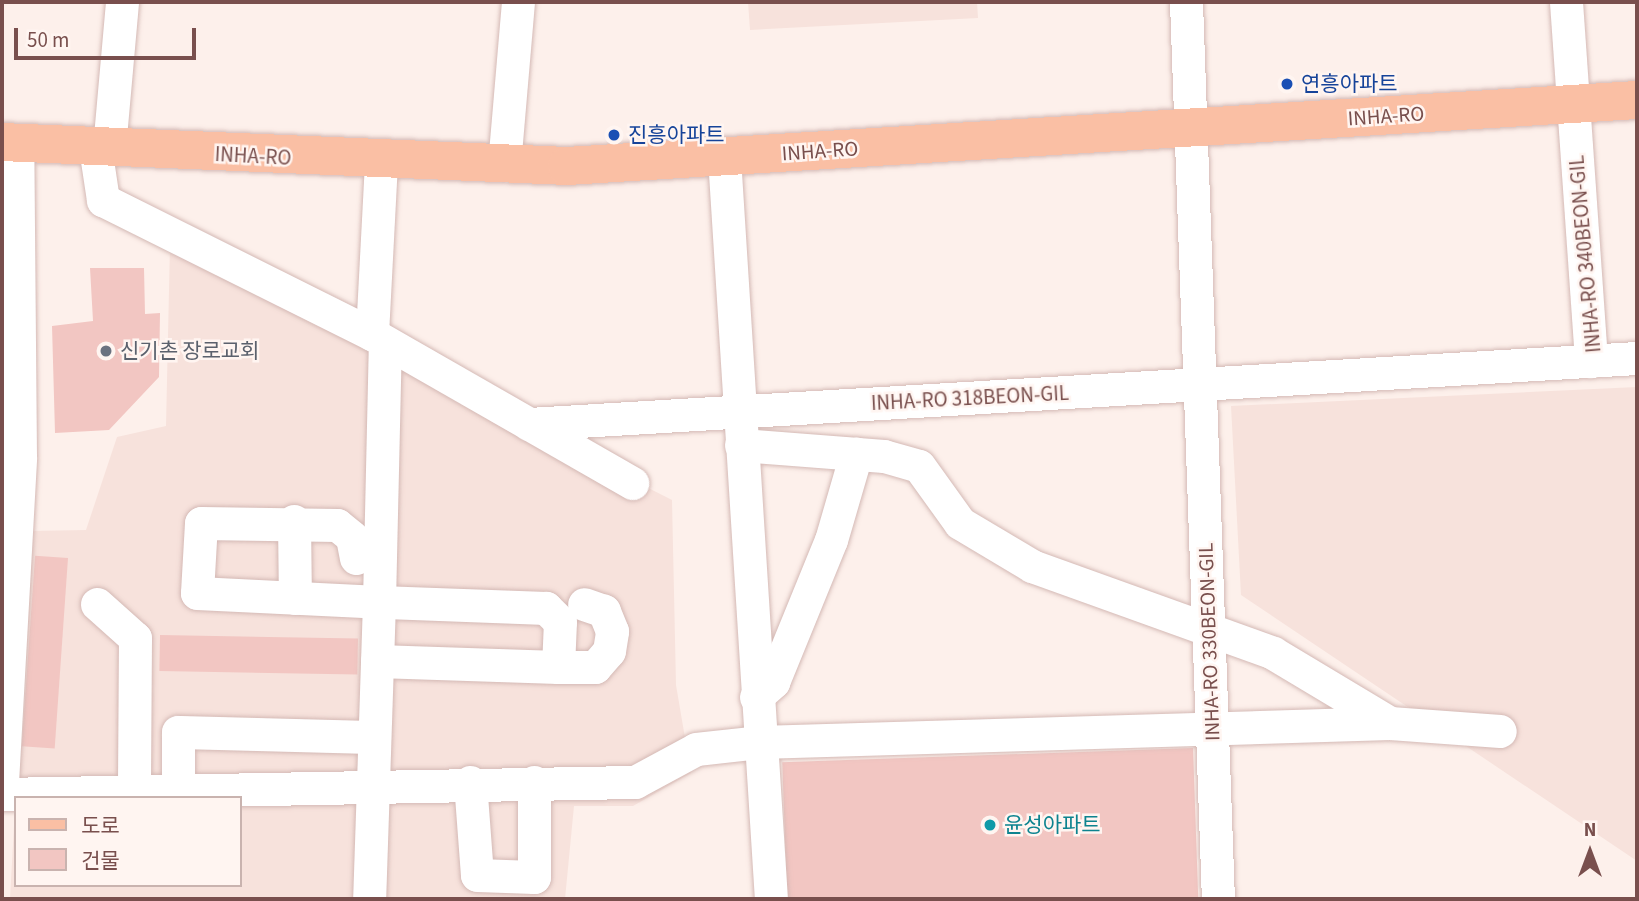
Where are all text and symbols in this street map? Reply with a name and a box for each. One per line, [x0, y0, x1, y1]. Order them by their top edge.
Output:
scale bar [18, 14, 200, 58]
text: 50 m [27, 25, 69, 55]
place label: 연흥아파트 [1301, 71, 1398, 97]
marker: 연흥아파트 [1279, 76, 1295, 92]
street label: INHA-RO [1347, 101, 1425, 131]
place label: 진흥아파트 [628, 122, 725, 148]
marker: 진흥아파트 [606, 127, 622, 143]
street label: INHA-RO [781, 136, 859, 166]
street label: INHA-RO [214, 141, 292, 171]
street label: INHA-RO 340BEON-GIL [1564, 154, 1606, 354]
place label: 신기촌 장로교회 [120, 338, 259, 364]
marker: 신기촌 장로교회 [98, 343, 114, 359]
street label: INHA-RO 318BEON-GIL [870, 380, 1070, 416]
street label: INHA-RO 330BEON-GIL [1193, 542, 1225, 742]
legend [14, 796, 242, 887]
text: 도로 [81, 811, 120, 841]
place label: 윤성아파트 [1004, 812, 1101, 838]
marker: 윤성아파트 [982, 817, 998, 833]
north arrow [1555, 817, 1625, 887]
text: N [1584, 817, 1596, 844]
text: 건물 [81, 846, 120, 876]

